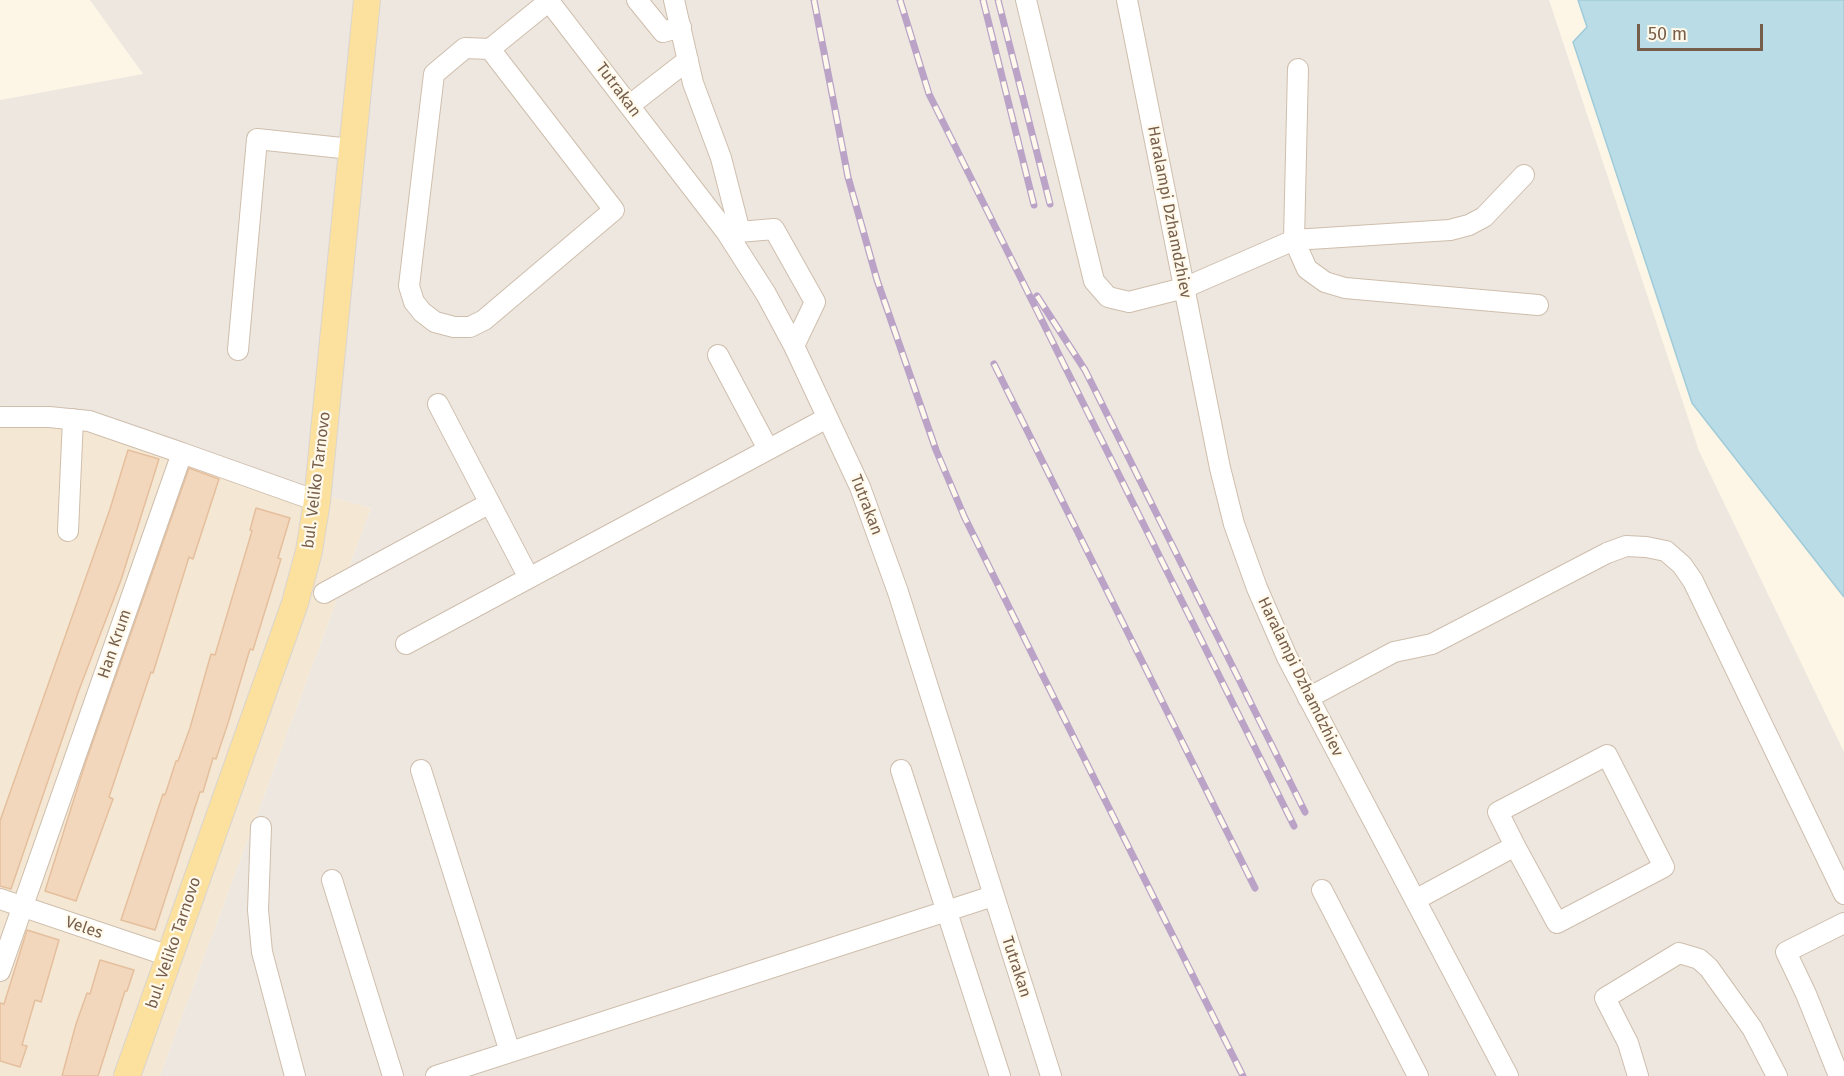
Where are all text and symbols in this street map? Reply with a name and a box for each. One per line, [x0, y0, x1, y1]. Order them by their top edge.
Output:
scale bar [1640, 12, 1766, 50]
text: 50 m [1648, 23, 1687, 45]
street label: Tutrakan [591, 59, 645, 121]
street label: Haralampi Dzhamdzhiev [1143, 124, 1195, 300]
street label: bul. Veliko Tarnovo [299, 410, 335, 550]
street label: Tutrakan [846, 472, 886, 538]
street label: Haralampi Dzhamdzhiev [1253, 594, 1347, 760]
street label: Han Krum [94, 607, 136, 681]
street label: bul. Veliko Tarnovo [142, 875, 206, 1011]
street label: Veles [63, 913, 105, 943]
street label: Tutrakan [997, 934, 1035, 1000]

